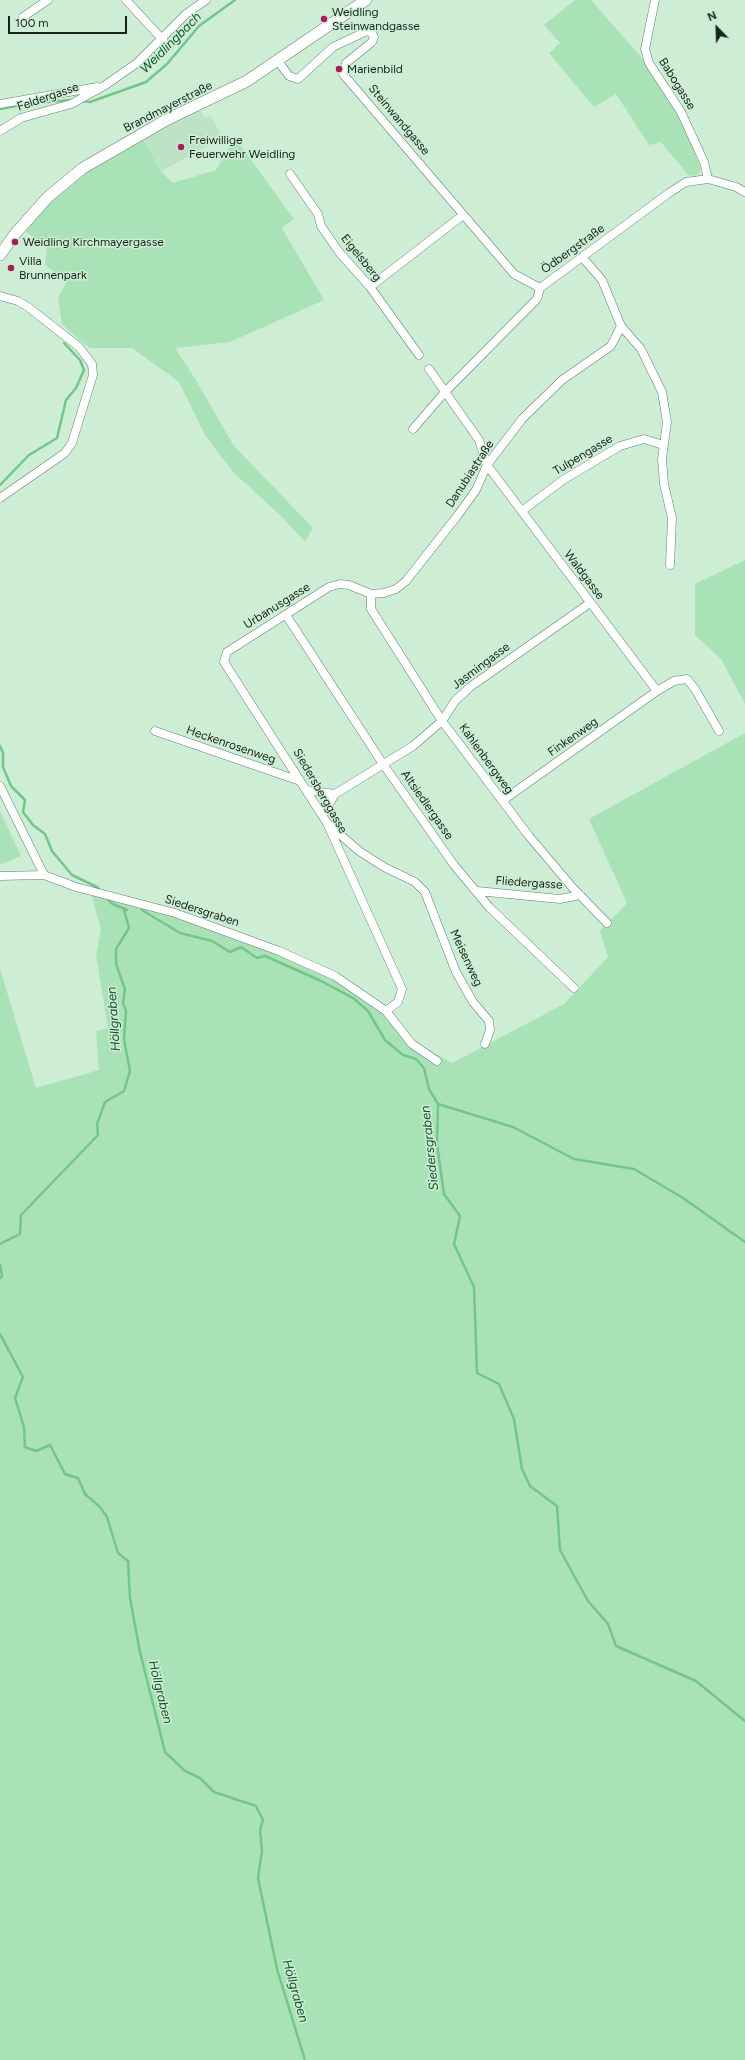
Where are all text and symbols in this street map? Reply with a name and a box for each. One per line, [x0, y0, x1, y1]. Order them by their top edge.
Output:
place label: Weidling Steinwandgasse [332, 5, 420, 33]
scale bar [10, 8, 129, 34]
north arrow [697, 8, 737, 48]
water label: Weidlingbach [137, 9, 205, 77]
text: N [706, 9, 719, 24]
marker: Weidling Steinwandgasse [319, 14, 329, 24]
text: 100 m [15, 16, 49, 30]
street label: Babogasse [655, 55, 699, 113]
place label: Marienbild [347, 62, 403, 76]
marker: Marienbild [334, 64, 344, 74]
street label: Brandmayerstraße [121, 78, 215, 136]
street label: Feldergasse [15, 80, 81, 114]
street label: Steinwandgasse [365, 82, 433, 158]
place label: Freiwillige Feuerwehr Weidling [189, 133, 295, 161]
marker: Freiwillige Feuerwehr Weidling [176, 142, 186, 152]
street label: Ödbergstraße [539, 221, 607, 277]
street label: Eigelsberg [338, 232, 384, 284]
place label: Weidling Kirchmayergasse [23, 235, 164, 249]
marker: Weidling Kirchmayergasse [10, 237, 20, 247]
place label: Villa Brunnenpark [19, 254, 87, 282]
marker: Villa Brunnenpark [6, 263, 16, 273]
street label: Tulpengasse [551, 432, 615, 478]
street label: Danubiastraße [443, 438, 497, 510]
street label: Waldgasse [561, 548, 607, 602]
street label: Urbanusgasse [241, 580, 313, 632]
street label: Jasmingasse [449, 640, 513, 692]
street label: Finkenweg [545, 715, 601, 759]
street label: Kahlenbergweg [456, 721, 516, 797]
street label: Heckenrosenweg [184, 723, 278, 767]
street label: Siedersberggasse [290, 746, 350, 836]
street label: Altsiedlergasse [398, 768, 456, 842]
street label: Fliedergasse [495, 873, 563, 893]
street label: Siedersgraben [163, 892, 241, 930]
street label: Meisenweg [447, 927, 485, 989]
water label: Höllgraben [104, 986, 124, 1052]
water label: Siedersgraben [418, 1105, 442, 1191]
water label: Höllgraben [145, 1659, 175, 1725]
water label: Höllgraben [279, 1958, 311, 2024]

